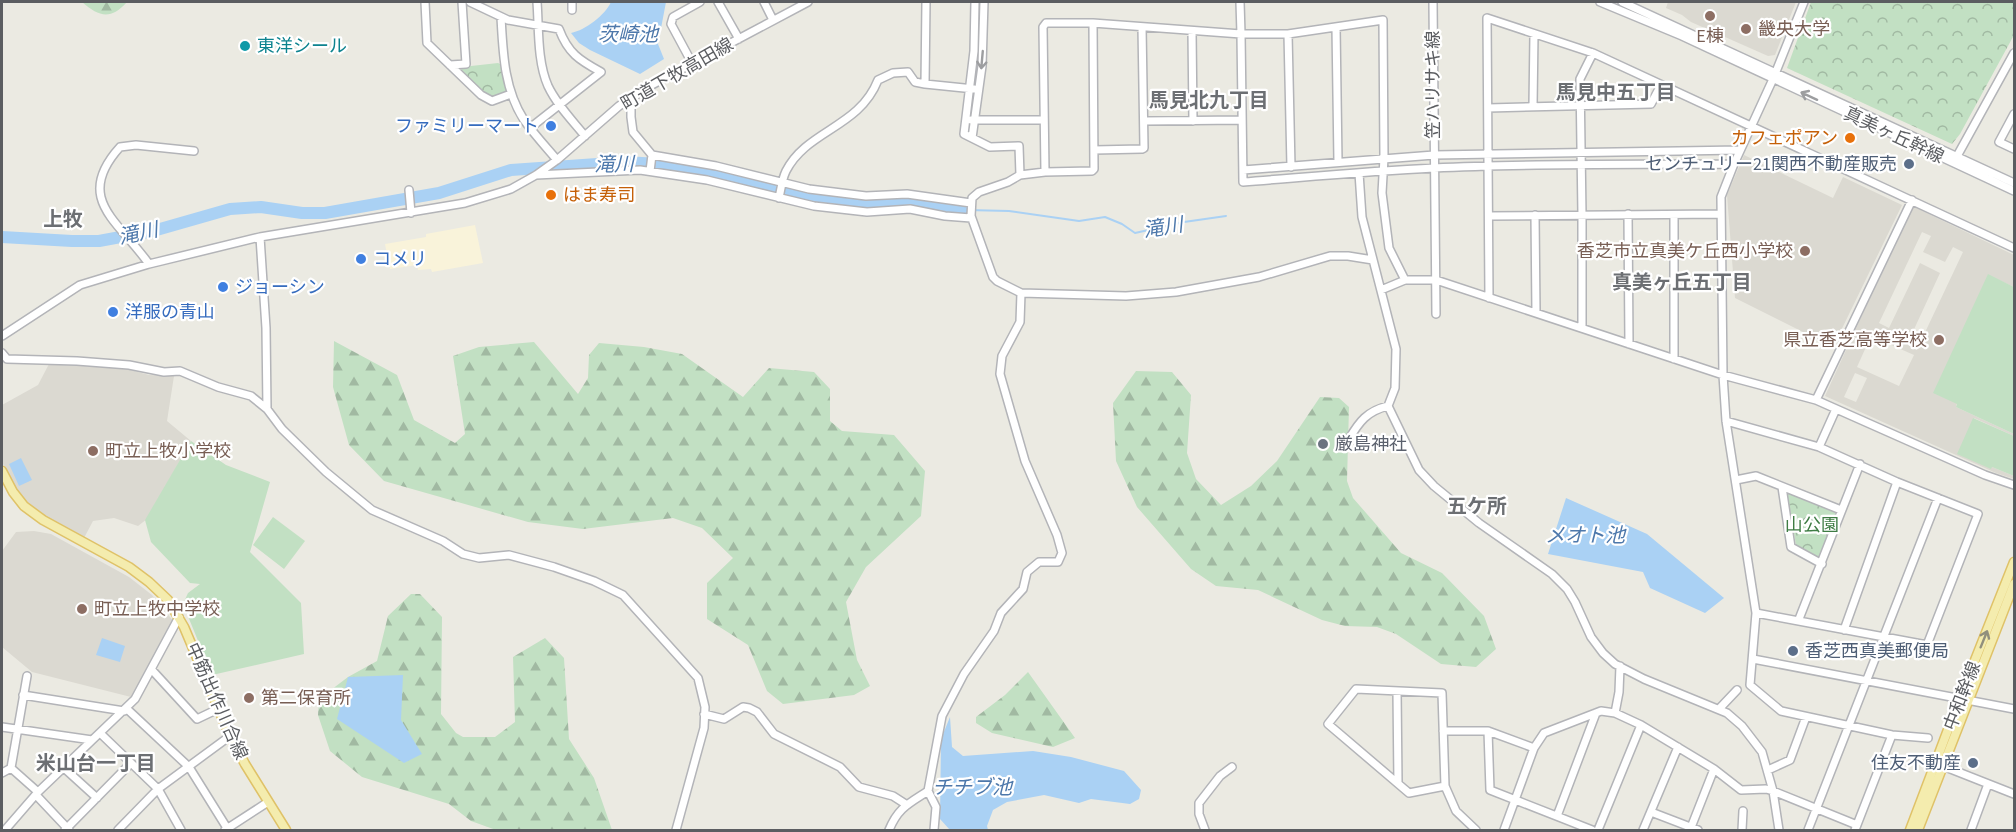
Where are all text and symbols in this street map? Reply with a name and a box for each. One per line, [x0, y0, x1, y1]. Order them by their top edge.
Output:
marker: E棟 [1703, 9, 1717, 23]
place label: 畿央大学 [1758, 17, 1830, 42]
water label: 茨崎池 [598, 21, 660, 49]
marker: 畿央大学 [1739, 22, 1753, 36]
place label: E棟 [1696, 24, 1724, 49]
street label: 笠ハリサキ線 [1421, 31, 1446, 139]
street label: 町道下牧高田線 [616, 32, 738, 117]
place label: 東洋シール [257, 34, 347, 59]
marker: 東洋シール [238, 39, 252, 53]
one-way arrow [976, 49, 987, 69]
district label: 馬見中五丁目 [1556, 79, 1676, 107]
district label: 馬見北九丁目 [1149, 87, 1269, 115]
one-way arrow [1800, 90, 1818, 102]
street label: 真美ヶ丘幹線 [1840, 101, 1948, 170]
place label: ファミリーマート [395, 114, 539, 139]
marker: ファミリーマート [544, 119, 558, 133]
place label: カフェポアン [1731, 126, 1838, 151]
marker: カフェポアン [1843, 131, 1857, 145]
water label: 滝川 [594, 151, 636, 179]
place label: センチュリー21関西不動産販売 [1645, 152, 1897, 177]
marker: センチュリー21関西不動産販売 [1902, 157, 1916, 171]
place label: はま寿司 [563, 183, 635, 208]
marker: はま寿司 [544, 188, 558, 202]
district label: 上牧 [43, 206, 83, 234]
water label: 滝川 [1141, 211, 1187, 245]
water label: 滝川 [116, 216, 163, 252]
place label: 香芝市立真美ケ丘西小学校 [1577, 239, 1793, 264]
marker: 香芝市立真美ケ丘西小学校 [1798, 244, 1812, 258]
place label: コメリ [373, 247, 427, 272]
marker: コメリ [354, 252, 368, 266]
district label: 真美ヶ丘五丁目 [1612, 269, 1752, 297]
place label: ジョーシン [235, 275, 325, 300]
marker: ジョーシン [216, 280, 230, 294]
place label: 洋服の青山 [125, 300, 215, 325]
marker: 洋服の青山 [106, 305, 120, 319]
place label: 県立香芝高等学校 [1783, 328, 1927, 353]
marker: 県立香芝高等学校 [1932, 333, 1946, 347]
place label: 厳島神社 [1335, 432, 1407, 457]
marker: 厳島神社 [1316, 437, 1330, 451]
place label: 町立上牧小学校 [105, 439, 231, 464]
marker: 町立上牧小学校 [86, 444, 100, 458]
district label: 五ケ所 [1447, 493, 1507, 521]
park label: 山公園 [1785, 513, 1839, 538]
water label: メオト池 [1545, 522, 1627, 550]
place label: 町立上牧中学校 [94, 597, 220, 622]
marker: 町立上牧中学校 [75, 602, 89, 616]
one-way arrow [1979, 630, 1990, 649]
street label: 中筋出作川合線 [179, 639, 254, 764]
place label: 香芝西真美郵便局 [1805, 639, 1949, 664]
marker: 香芝西真美郵便局 [1786, 644, 1800, 658]
street label: 中和幹線 [1938, 658, 1987, 734]
place label: 第二保育所 [261, 686, 351, 711]
marker: 第二保育所 [242, 691, 256, 705]
district label: 米山台一丁目 [36, 750, 156, 778]
place label: 住友不動産 [1871, 751, 1961, 776]
marker: 住友不動産 [1966, 756, 1980, 770]
water label: チチブ池 [932, 774, 1014, 802]

